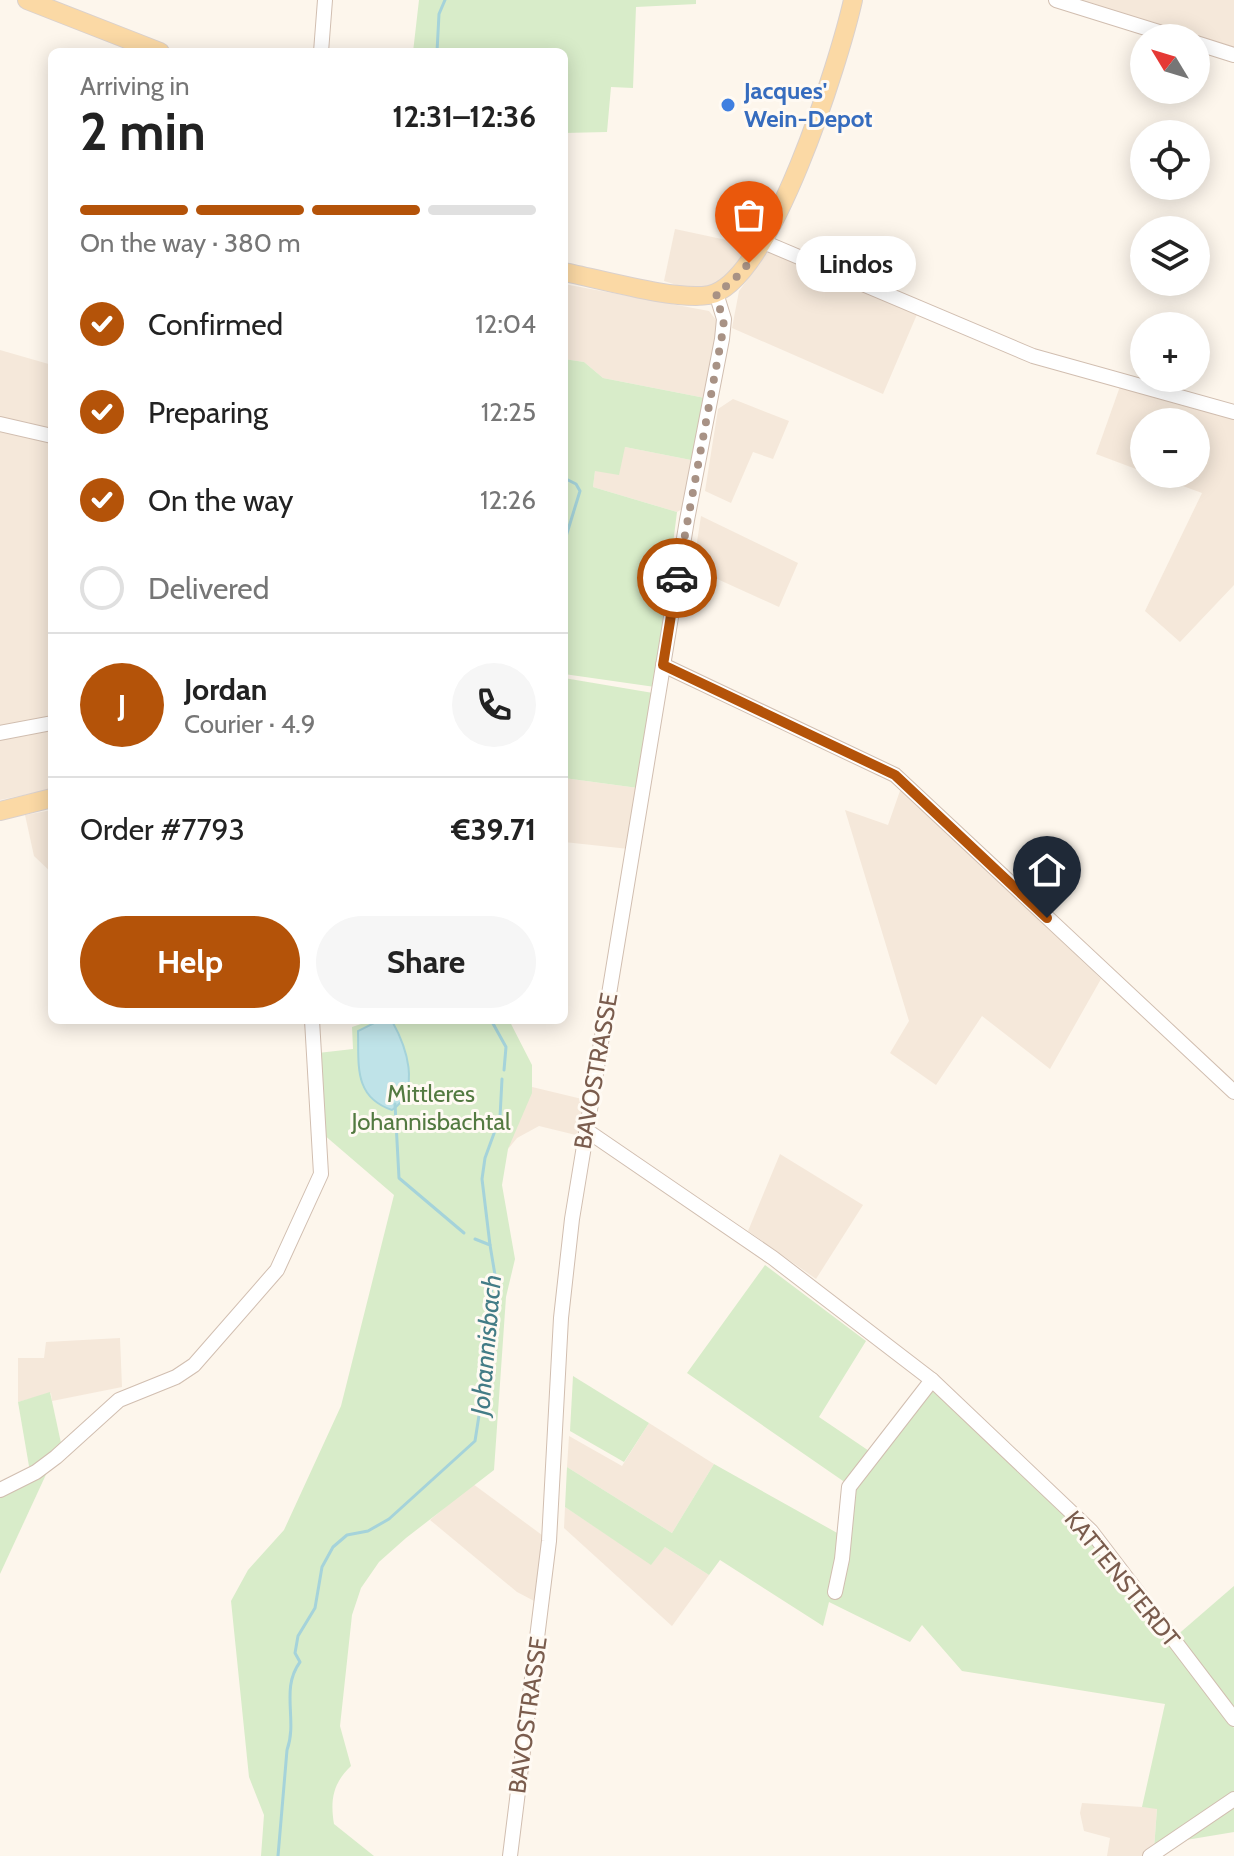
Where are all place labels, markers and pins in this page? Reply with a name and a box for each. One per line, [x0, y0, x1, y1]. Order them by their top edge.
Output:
place label: Jacques' Wein-Depot [743, 76, 873, 133]
marker: Jacques' Wein-Depot [719, 96, 737, 114]
pin [715, 181, 783, 263]
callout: Lindos [797, 235, 917, 291]
pin [1013, 836, 1081, 918]

